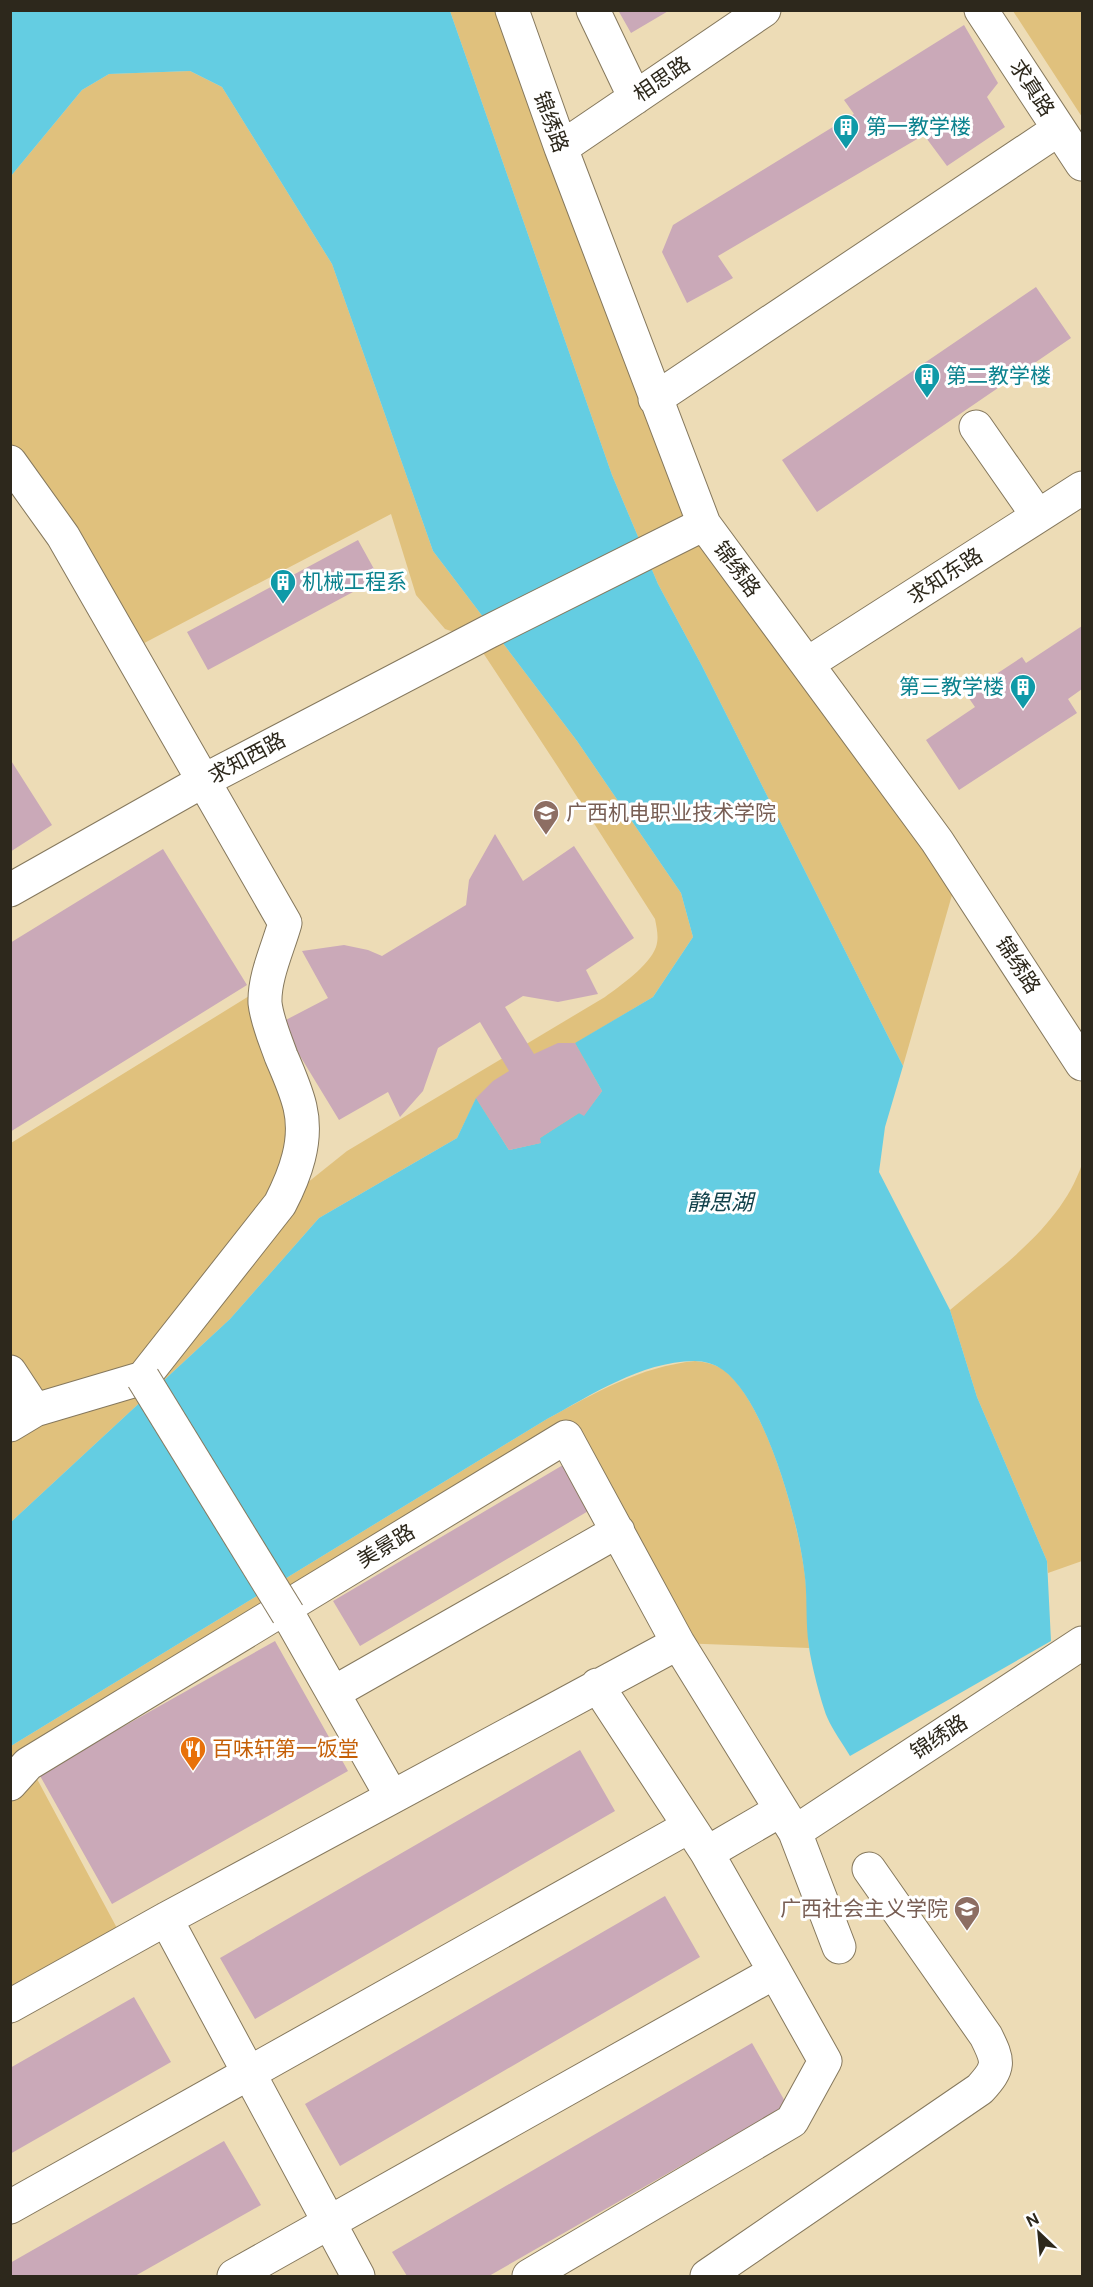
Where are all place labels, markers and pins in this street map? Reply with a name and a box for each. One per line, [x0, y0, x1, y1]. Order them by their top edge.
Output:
building icon: 第一教学楼 [831, 112, 861, 150]
place label: 第一教学楼 [866, 113, 971, 141]
building icon: 第二教学楼 [912, 361, 942, 399]
place label: 第二教学楼 [946, 362, 1051, 390]
building icon: 机械工程系 [268, 567, 298, 605]
place label: 机械工程系 [302, 568, 407, 596]
building icon: 第三教学楼 [1008, 672, 1038, 710]
place label: 第三教学楼 [899, 673, 1004, 701]
school or university icon: 广西机电职业技术学院 [531, 798, 561, 836]
place label: 广西机电职业技术学院 [566, 799, 776, 827]
restaurant icon: 百味轩第一饭堂 [178, 1734, 208, 1772]
place label: 百味轩第一饭堂 [212, 1735, 359, 1763]
school or university icon: 广西社会主义学院 [952, 1894, 982, 1932]
place label: 广西社会主义学院 [780, 1895, 948, 1923]

